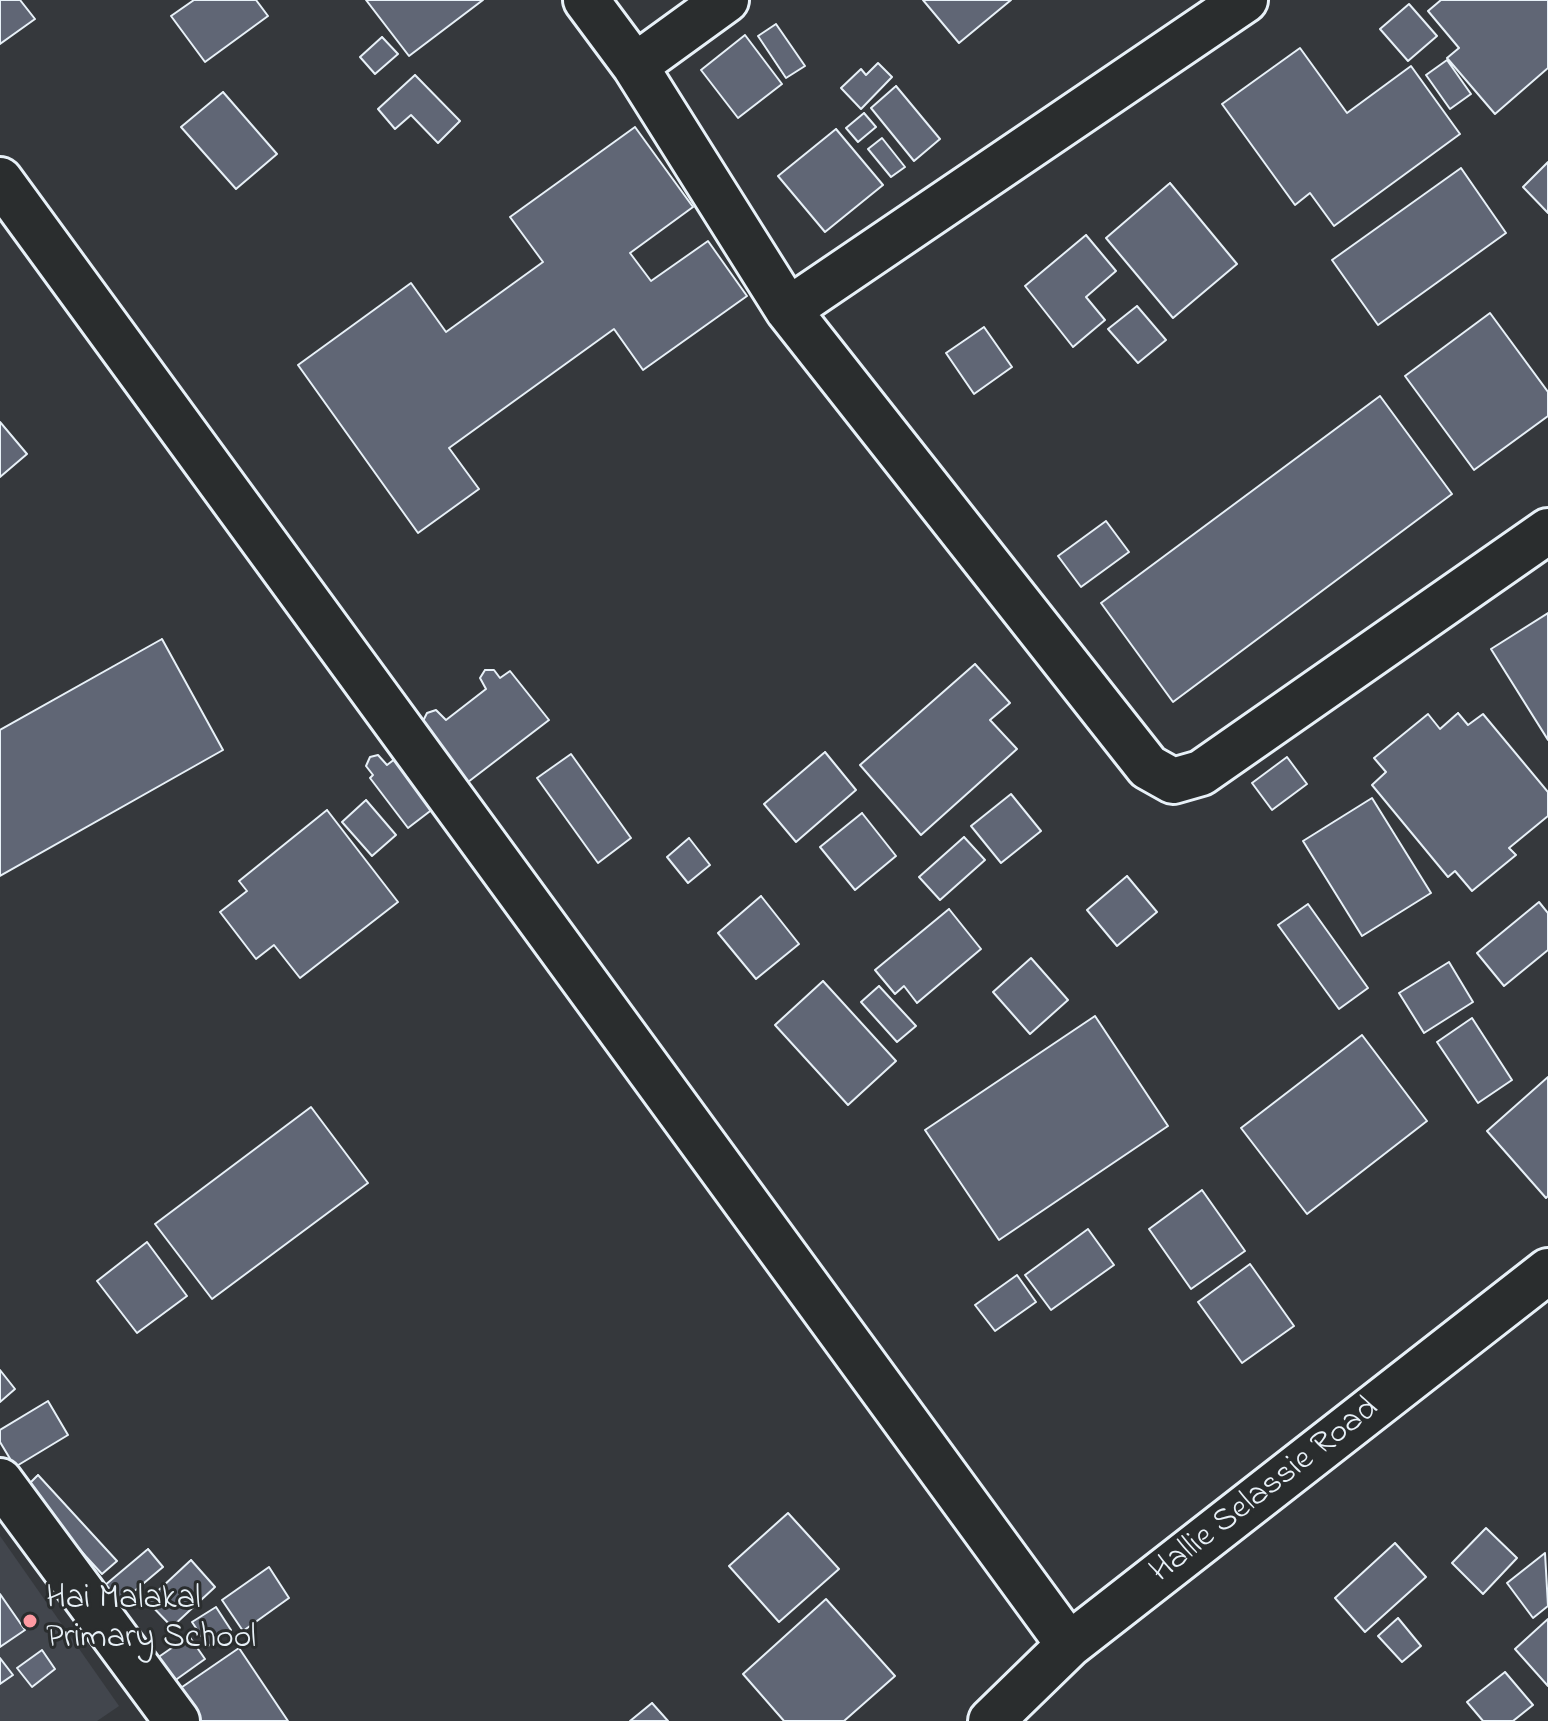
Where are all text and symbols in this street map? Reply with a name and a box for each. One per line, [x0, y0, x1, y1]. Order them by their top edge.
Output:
street label: Hallie Selassie Road [1144, 1390, 1388, 1594]
place label: Hai Malakal Primary School [46, 1581, 256, 1660]
marker: Hai Malakal Primary School [21, 1612, 39, 1630]

